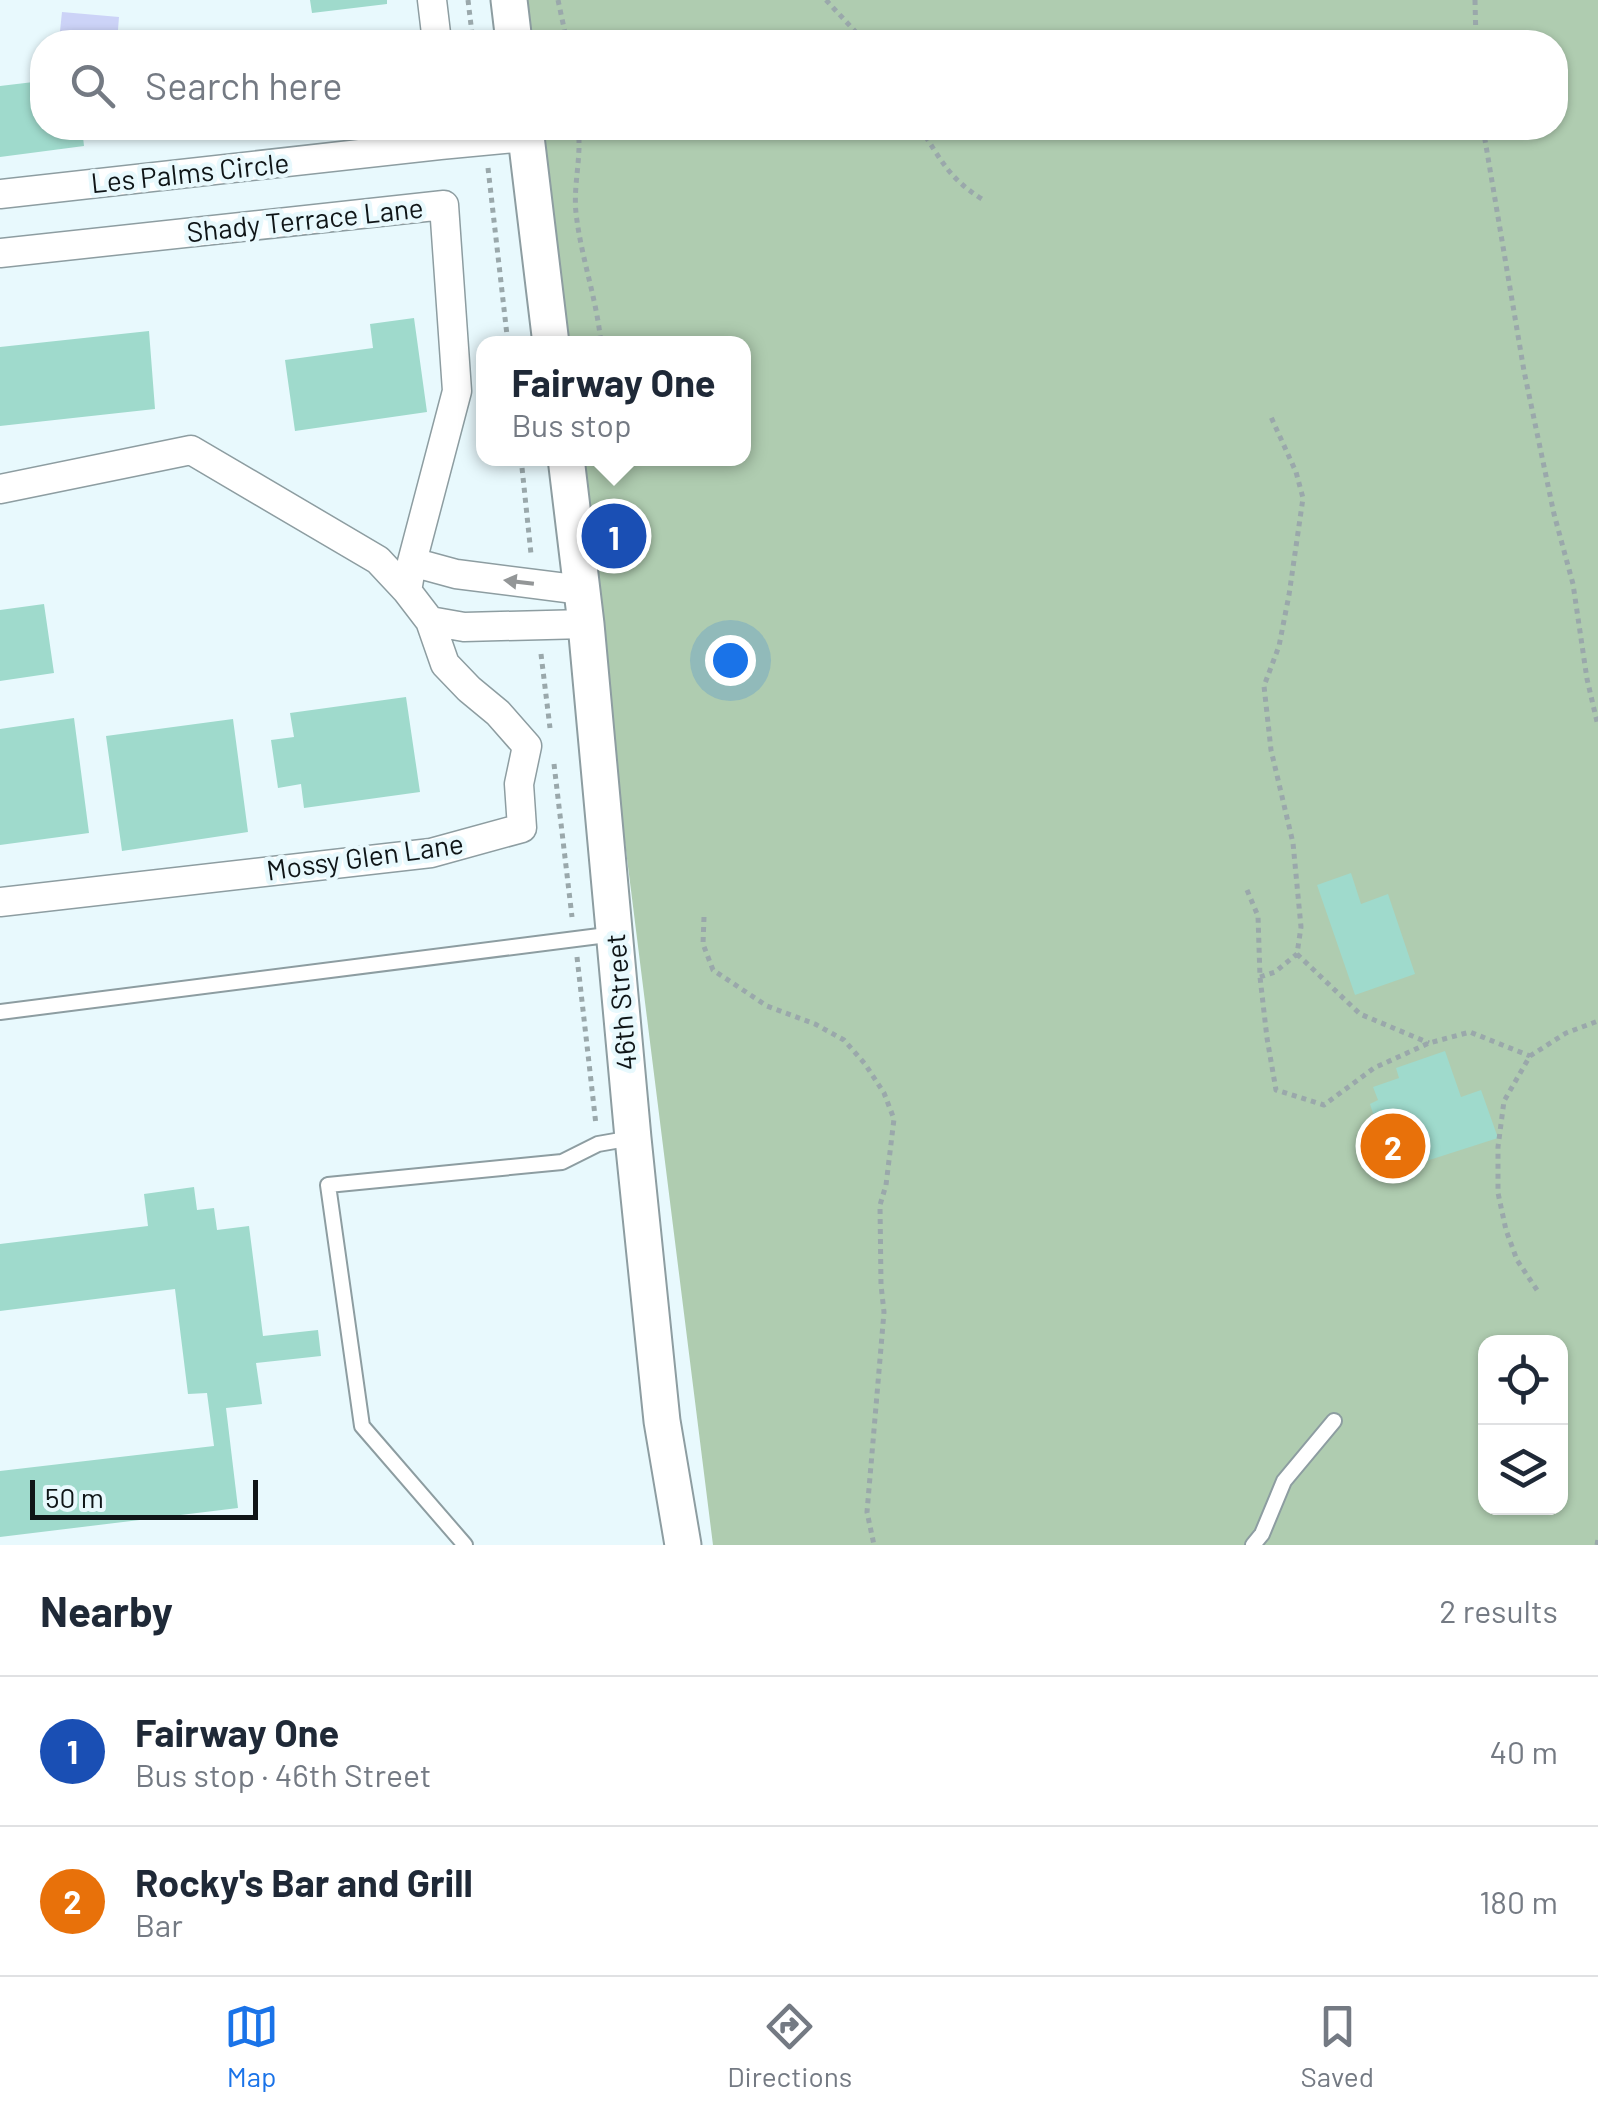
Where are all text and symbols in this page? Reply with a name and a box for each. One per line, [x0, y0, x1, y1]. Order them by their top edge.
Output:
search box [30, 30, 1568, 140]
icon: search [65, 58, 120, 113]
text: Search here [145, 62, 343, 108]
street label: Les Palms Circle [89, 145, 291, 199]
street label: Shady Terrace Lane [185, 190, 425, 248]
popup [476, 336, 751, 466]
text: Fairway One [511, 359, 716, 405]
text: Bus stop [511, 405, 632, 443]
pin: 1 [582, 498, 646, 574]
one-way arrow [503, 574, 534, 590]
your location [705, 635, 756, 686]
street label: Mossy Glen Lane [264, 825, 466, 887]
street label: 46th Street [597, 932, 643, 1072]
pin: 2 [1360, 1108, 1426, 1184]
map controls [1478, 1335, 1568, 1515]
button: locate [1478, 1335, 1568, 1425]
button: layers [1478, 1425, 1568, 1515]
scale bar [30, 1475, 258, 1520]
text: 50 m [45, 1480, 104, 1514]
text: Nearby [40, 1585, 173, 1635]
text: 2 results [1439, 1591, 1558, 1629]
text: Fairway One [135, 1709, 339, 1755]
text: 1 [67, 1732, 78, 1770]
text: 40 m [1489, 1732, 1558, 1770]
text: Bus stop · 46th Street [135, 1755, 431, 1793]
text: Rocky's Bar and Grill [135, 1859, 473, 1905]
text: 2 [64, 1882, 81, 1920]
text: 180 m [1479, 1882, 1558, 1920]
text: Bar [135, 1905, 183, 1943]
tab: Map [224, 1999, 279, 2093]
tab: Directions [727, 1999, 852, 2093]
tab: Saved [1300, 1999, 1374, 2093]

